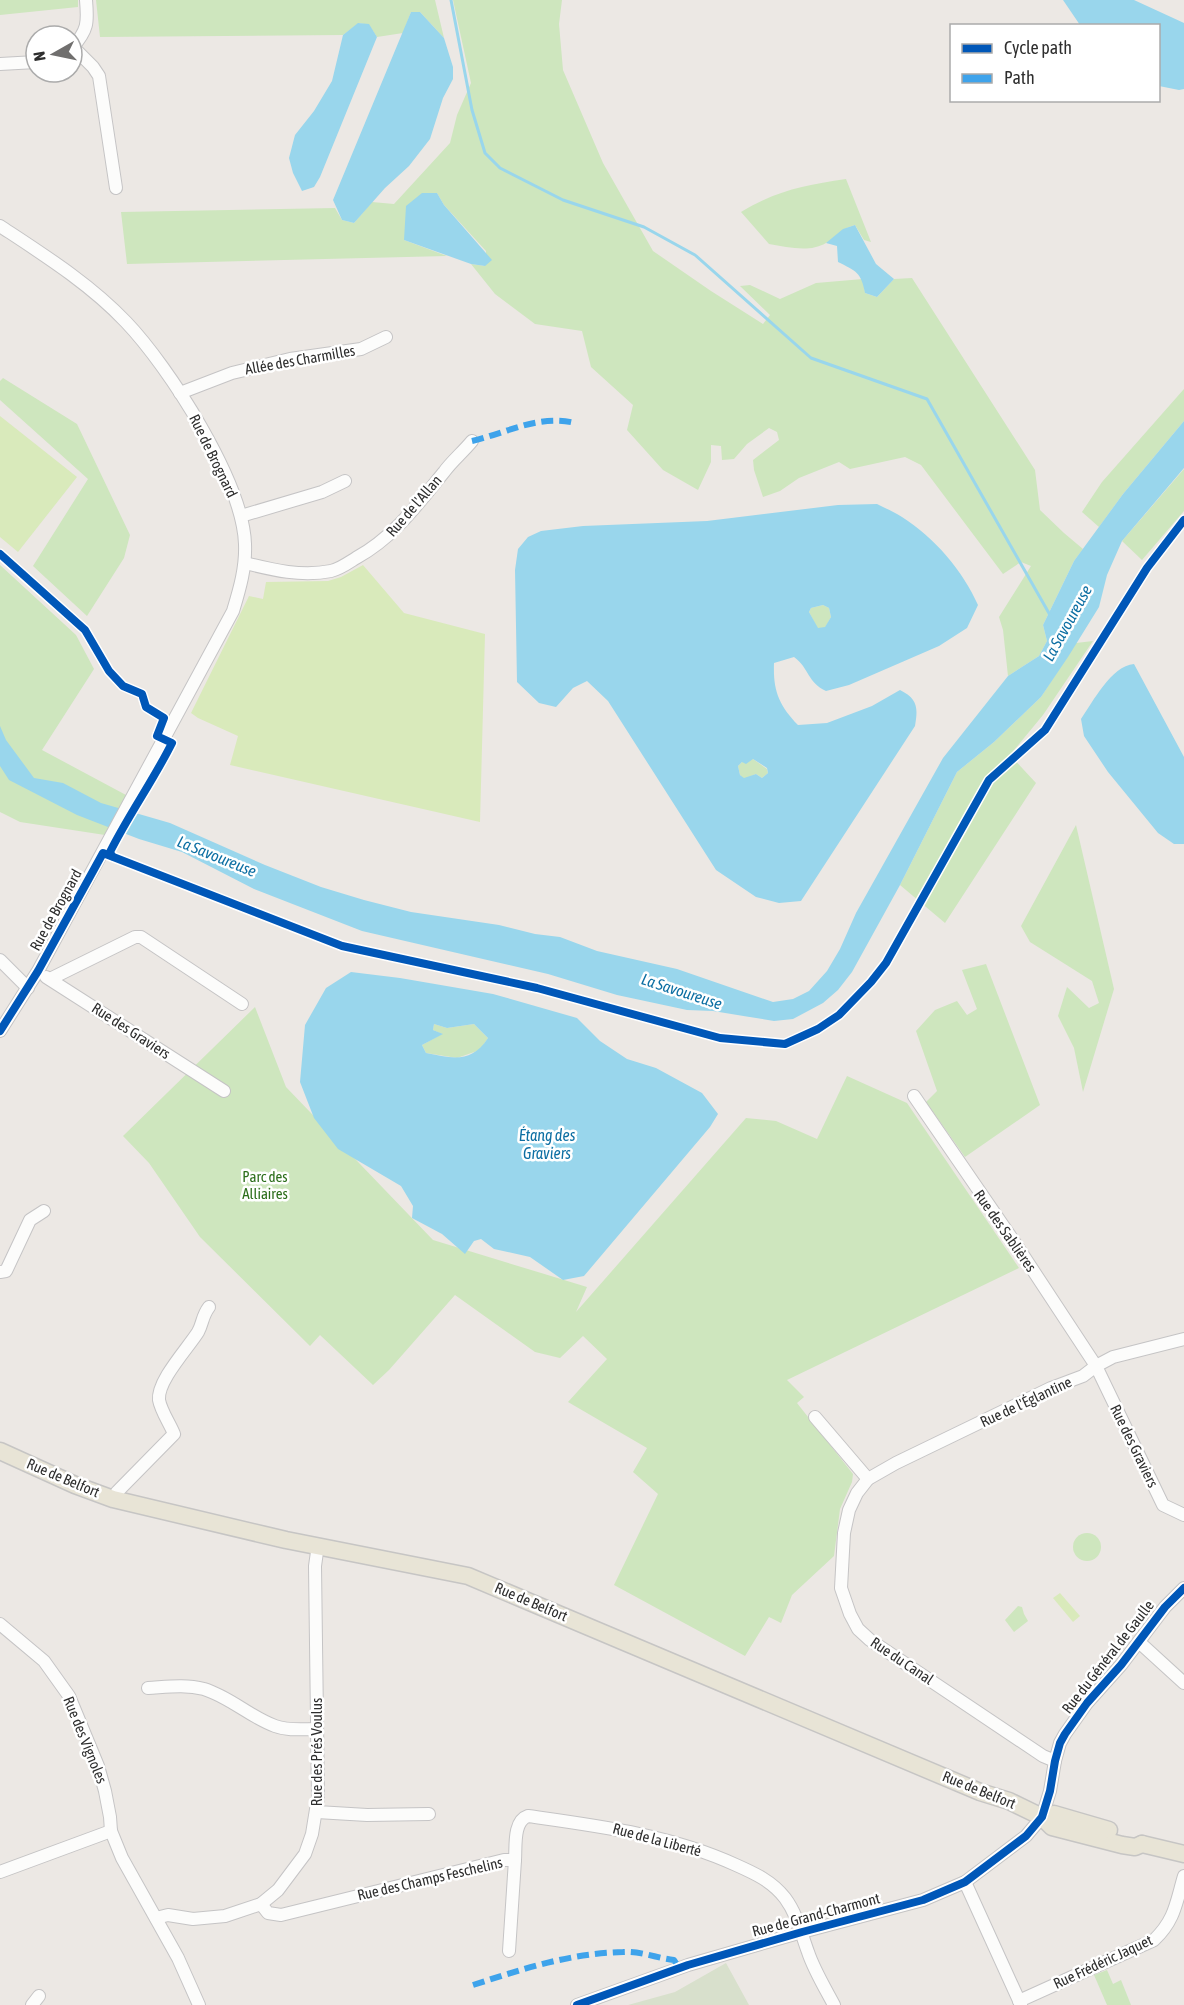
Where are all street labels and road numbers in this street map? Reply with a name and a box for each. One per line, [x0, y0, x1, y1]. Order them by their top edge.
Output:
street label: Allée des Charmilles [243, 341, 356, 378]
street label: Rue de Brognard [186, 411, 241, 500]
street label: Rue de l'Allan [382, 472, 445, 540]
street label: Rue de Brognard [26, 866, 85, 953]
street label: Rue des Graviers [89, 999, 174, 1062]
street label: Rue des Sablières [971, 1187, 1040, 1275]
street label: Rue de l'Églantine [977, 1373, 1074, 1430]
street label: Rue des Graviers [1107, 1402, 1162, 1490]
street label: Rue de Belfort [24, 1455, 102, 1500]
street label: Rue de Belfort [492, 1579, 570, 1624]
street label: Rue du Général de Gaulle [1058, 1597, 1157, 1717]
street label: Rue du Canal [868, 1633, 937, 1688]
street label: Rue des Vignoles [60, 1694, 111, 1786]
street label: Rue des Prés Voulus [308, 1698, 325, 1806]
street label: Rue de Belfort [940, 1767, 1018, 1812]
street label: Rue de la Liberté [611, 1820, 703, 1860]
street label: Rue des Champs Feschelins [356, 1854, 504, 1904]
street label: Rue de Grand-Charmont [750, 1889, 882, 1940]
street label: Rue Frédéric Jaquet [1051, 1931, 1155, 1992]

